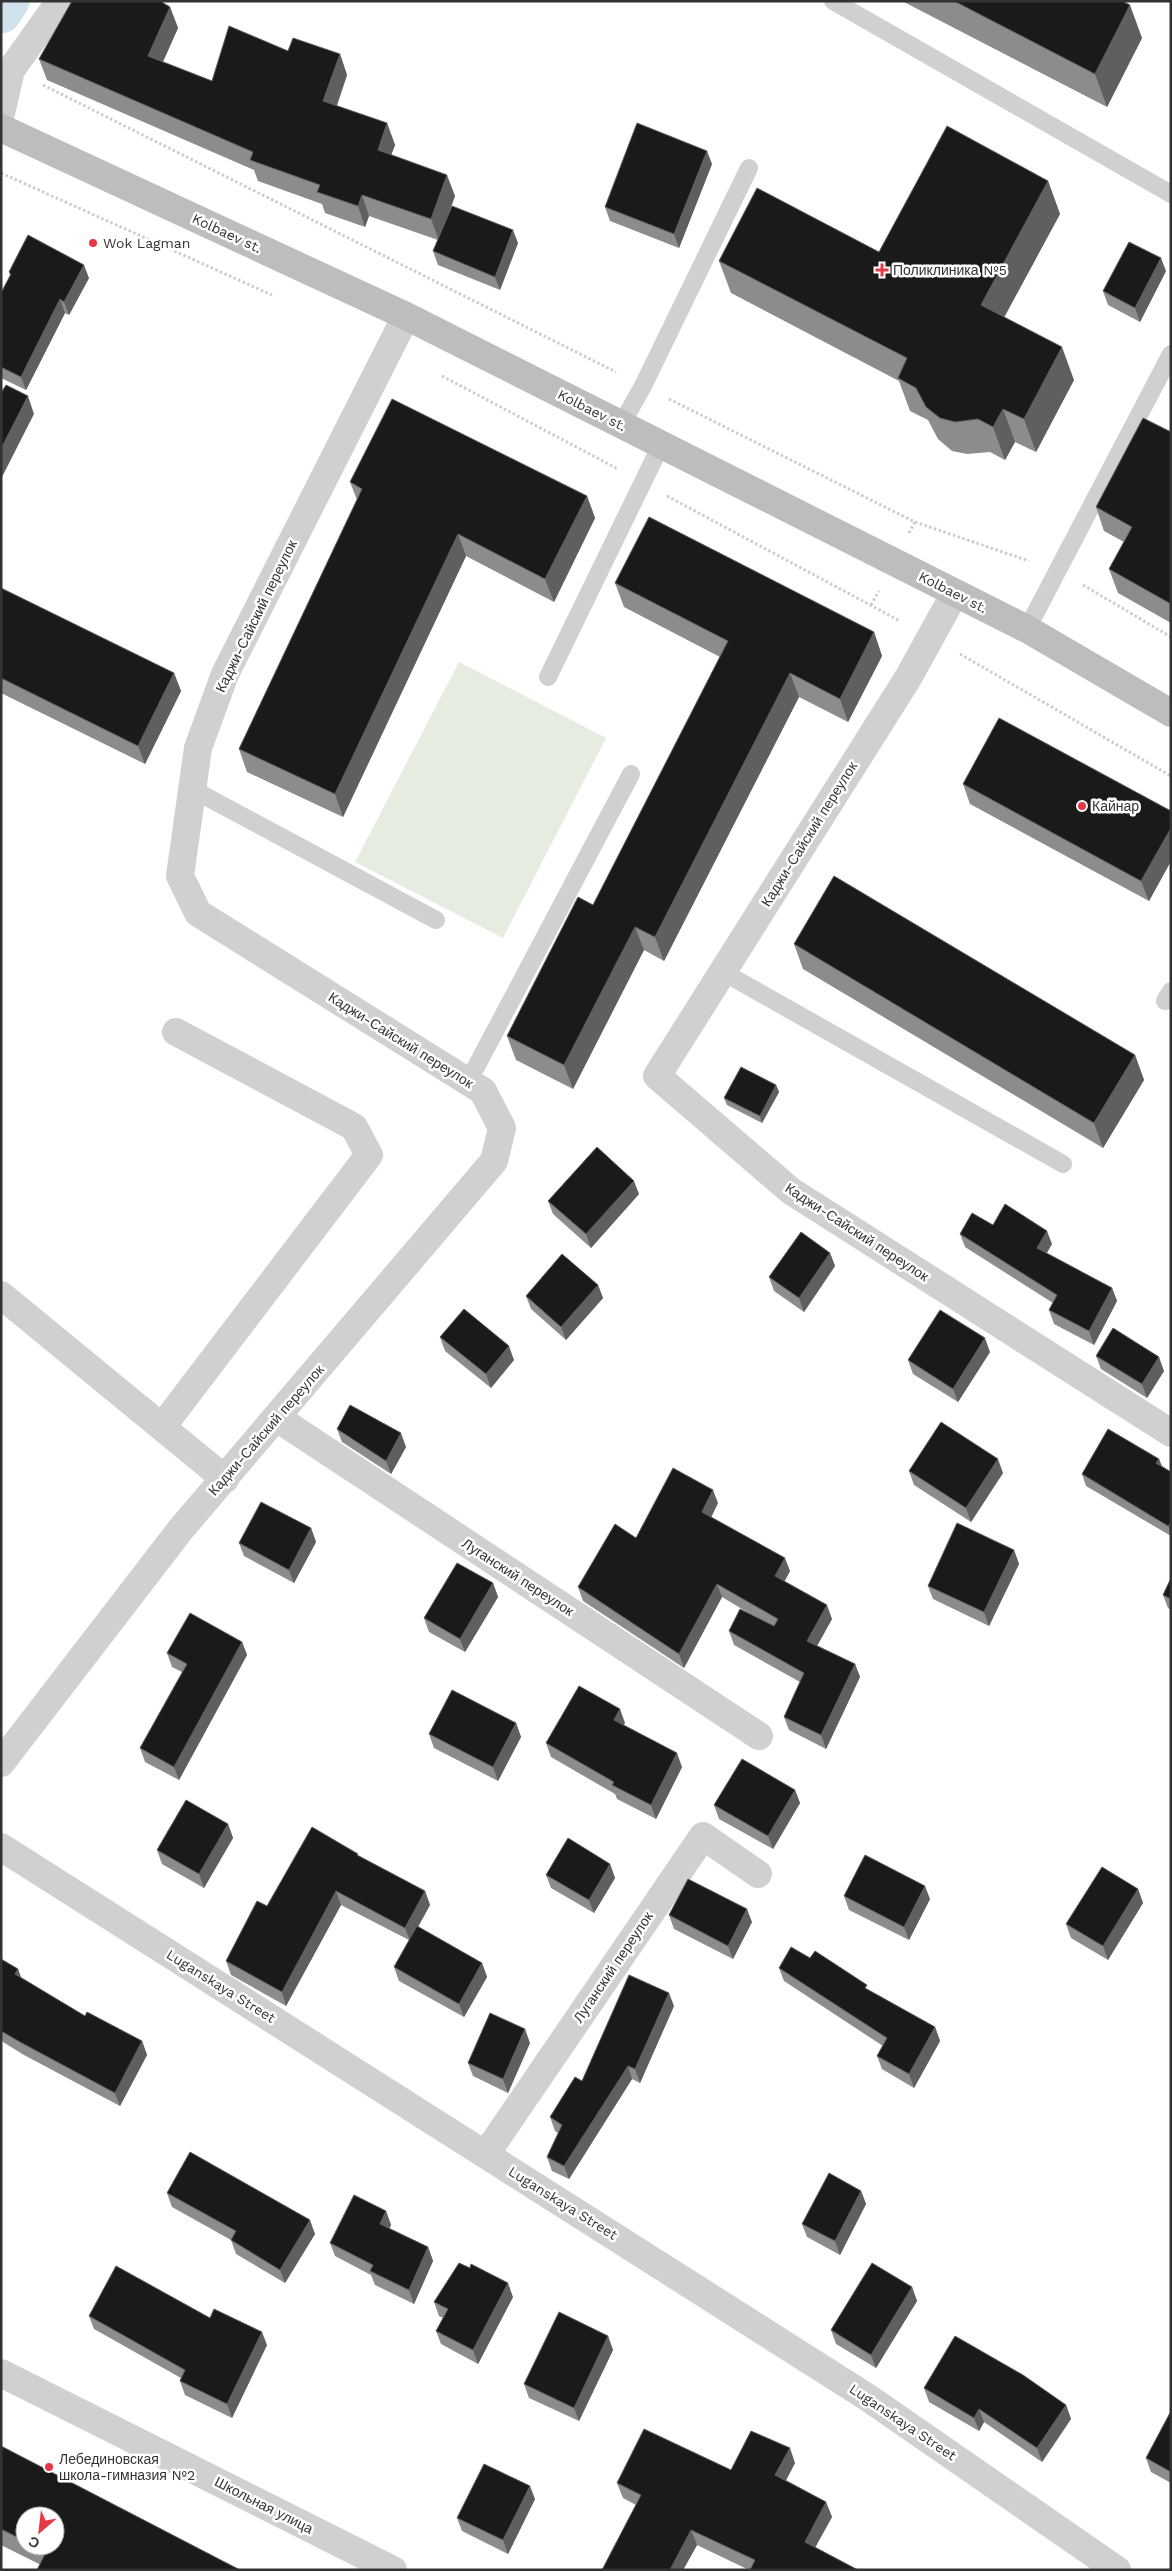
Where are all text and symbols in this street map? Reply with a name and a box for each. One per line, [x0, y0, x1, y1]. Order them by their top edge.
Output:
street label: Kolbaev st. [190, 210, 264, 256]
place label: Wok Lagman [103, 235, 190, 251]
marker: Wok Lagman [87, 237, 99, 249]
place label: Поликлиника №5 [893, 262, 1007, 278]
marker: Поликлиника №5 [875, 263, 889, 277]
street label: Kolbaev st. [555, 386, 629, 434]
street label: Каджи-Сайский переулок [212, 536, 300, 695]
street label: Kolbaev st. [916, 568, 990, 616]
street label: Каджи-Сайский переулок [758, 758, 861, 909]
place label: Кайнар [1092, 798, 1139, 814]
marker: Кайнар [1076, 800, 1088, 812]
street label: Каджи-Сайский переулок [326, 989, 477, 1092]
street label: Каджи-Сайский переулок [782, 1180, 932, 1285]
street label: Каджи-Сайский переулок [205, 1361, 328, 1498]
street label: Луганский переулок [459, 1535, 578, 1620]
street label: Луганский переулок [570, 1908, 656, 2025]
street label: Luganskaya Street [164, 1946, 278, 2026]
street label: Luganskaya Street [506, 2163, 620, 2243]
street label: Luganskaya Street [847, 2380, 959, 2464]
place label: Лебединовская школа-гимназия №2 [59, 2451, 195, 2483]
marker: Лебединовская школа-гимназия №2 [43, 2461, 55, 2473]
street label: Школьная улица [212, 2473, 316, 2537]
north arrow [15, 2506, 65, 2556]
text: С [26, 2533, 42, 2552]

